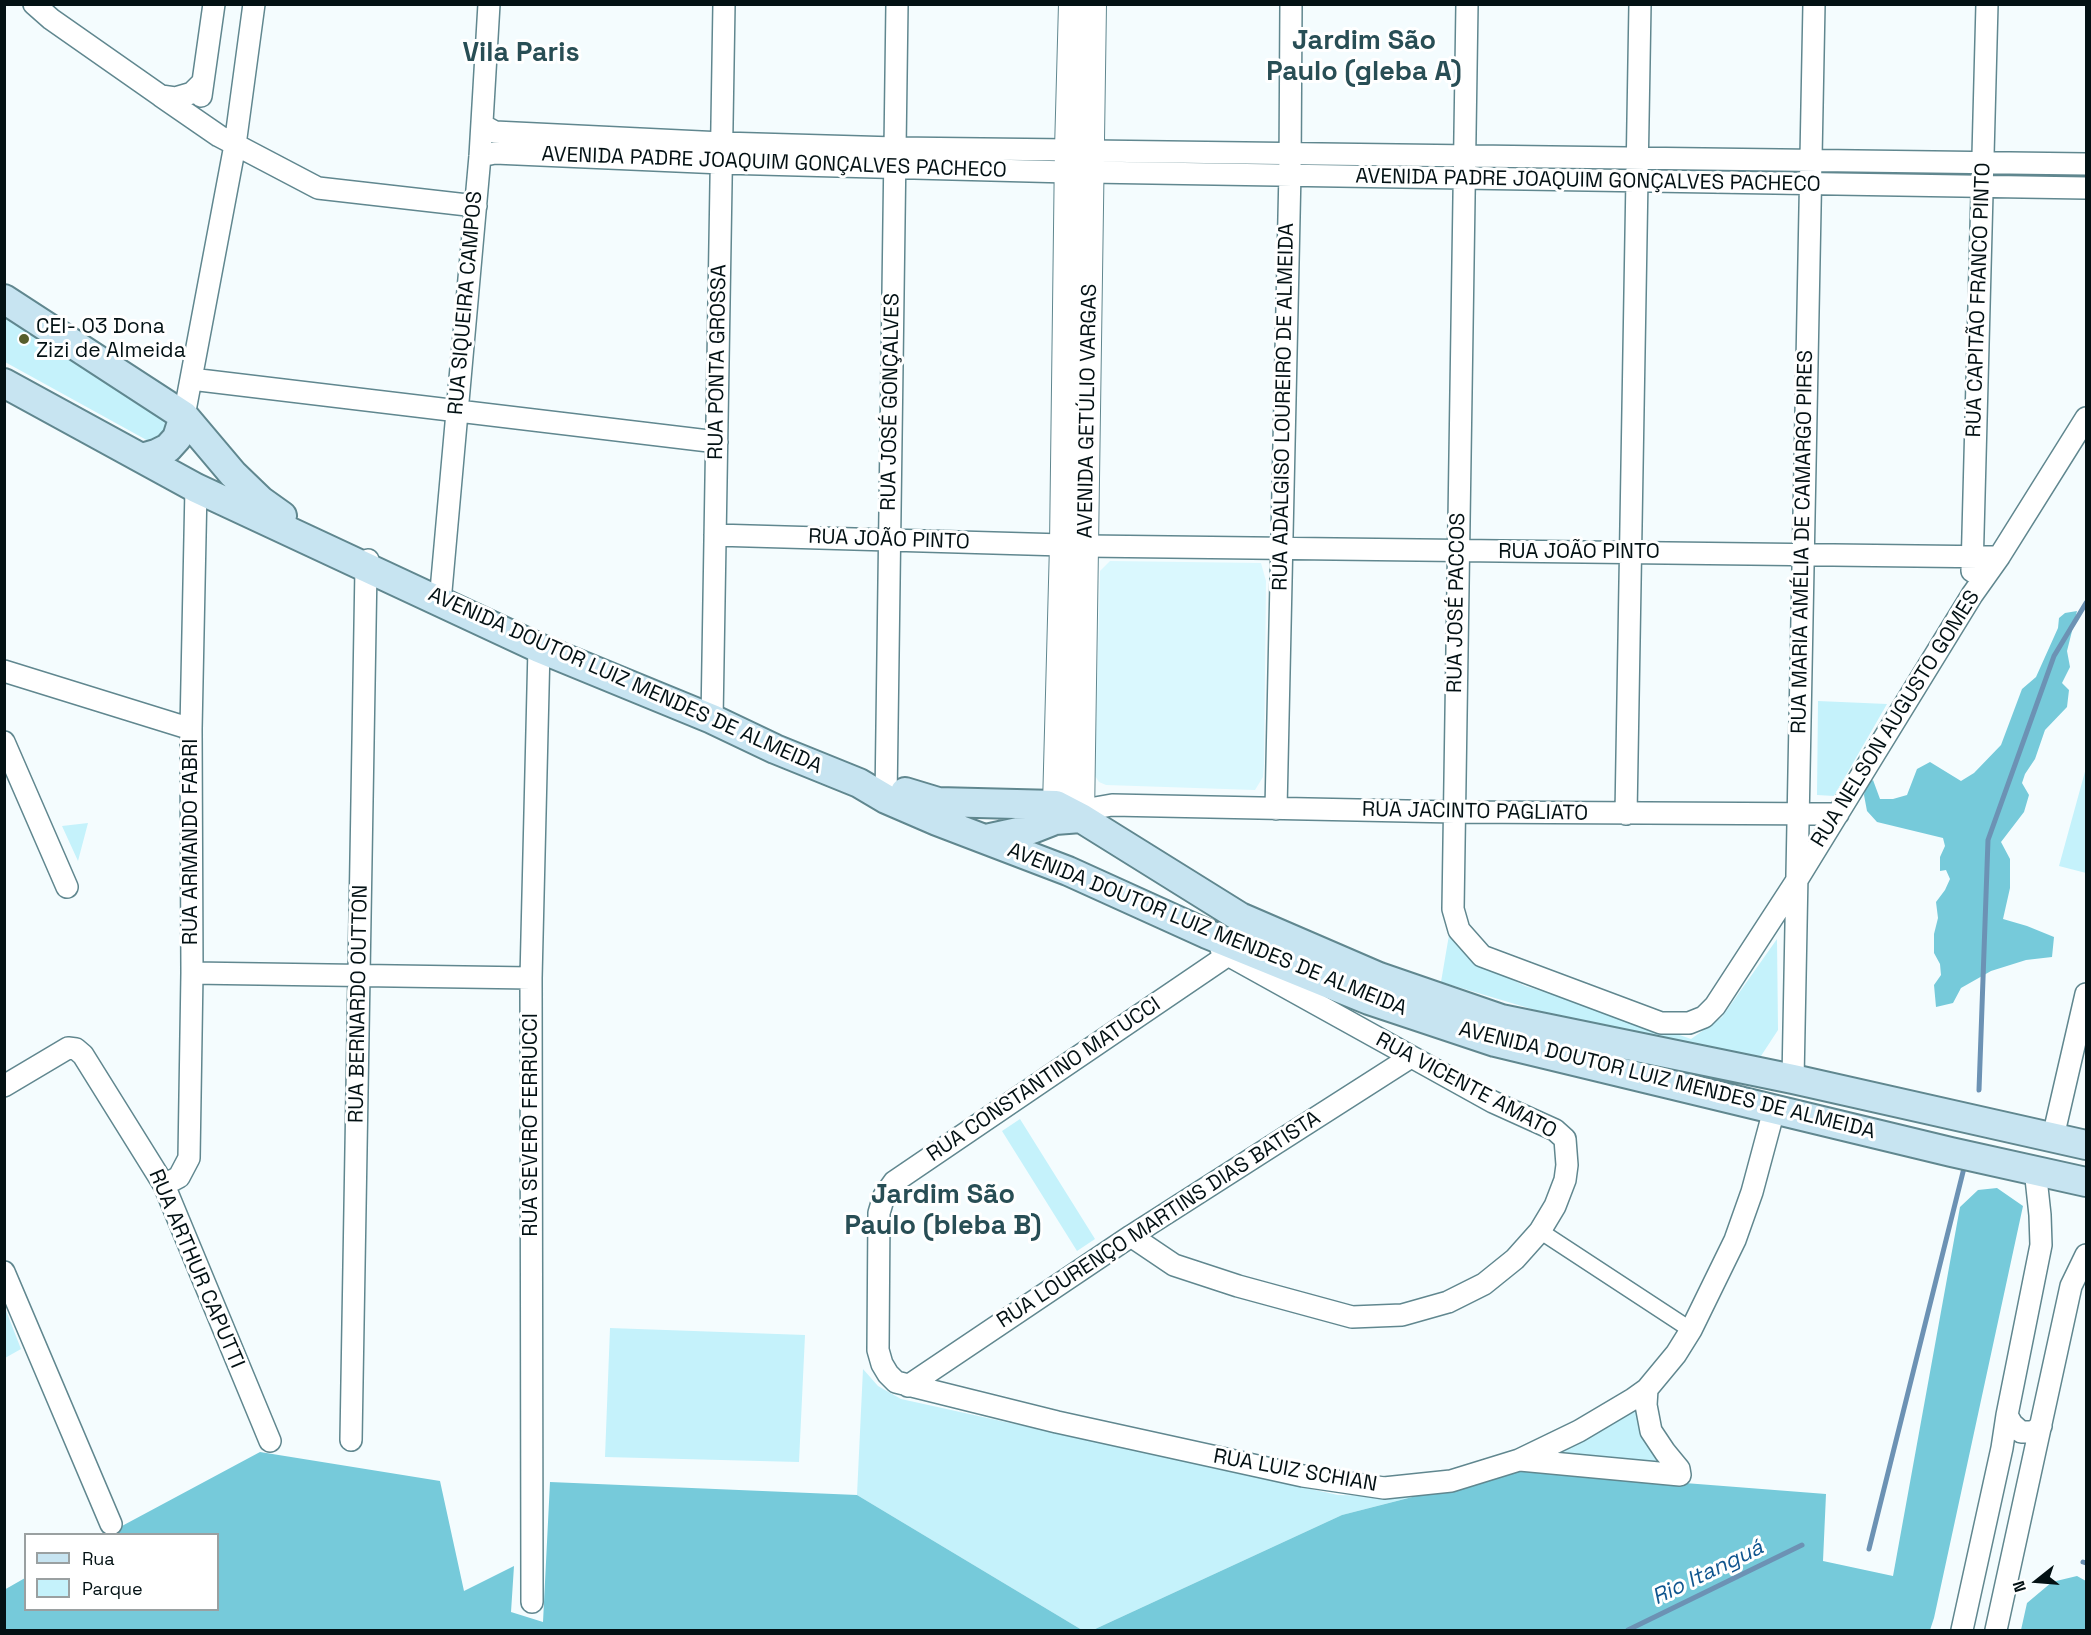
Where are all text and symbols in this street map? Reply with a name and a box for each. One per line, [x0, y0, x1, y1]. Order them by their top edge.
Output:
district label: Jardim São Paulo (gleba A) [1266, 26, 1462, 89]
district label: Vila Paris [462, 38, 580, 70]
street label: AVENIDA PADRE JOAQUIM GONÇALVES PACHECO [541, 142, 1007, 184]
street label: RUA CAPITÃO FRANCO PINTO [1962, 162, 1996, 438]
street label: AVENIDA PADRE JOAQUIM GONÇALVES PACHECO [1355, 164, 1821, 198]
street label: RUA SIQUEIRA CAMPOS [444, 190, 488, 416]
street label: RUA ADALGISO LOUREIRO DE ALMEIDA [1268, 223, 1300, 591]
street label: RUA PONTA GROSSA [704, 264, 732, 460]
street label: AVENIDA GETÚLIO VARGAS [1073, 283, 1103, 539]
street label: RUA JOSÉ GONÇALVES [877, 293, 905, 511]
place label: CEI- 03 Dona Zizi de Almeida [36, 314, 186, 364]
marker: CEI- 03 Dona Zizi de Almeida [17, 332, 31, 346]
street label: RUA MARIA AMÉLIA DE CAMARGO PIRES [1787, 350, 1819, 734]
street label: RUA JOSÉ PACCOS [1443, 513, 1471, 693]
street label: RUA JOÃO PINTO [808, 525, 970, 555]
street label: RUA JOÃO PINTO [1498, 539, 1660, 565]
street label: AVENIDA DOUTOR LUIZ MENDES DE ALMEIDA [424, 582, 826, 780]
street label: RUA NELSON AUGUSTO GOMES [1806, 586, 1986, 852]
street label: RUA ARMANDO FABRI [178, 739, 204, 945]
street label: RUA JACINTO PAGLIATO [1362, 797, 1588, 827]
street label: AVENIDA DOUTOR LUIZ MENDES DE ALMEIDA [1004, 838, 1410, 1022]
street label: RUA BERNARDO OUTTON [344, 885, 374, 1123]
street label: RUA CONSTANTINO MATUCCI [922, 992, 1166, 1168]
street label: RUA SEVERO FERRUCCI [518, 1013, 544, 1237]
street label: AVENIDA DOUTOR LUIZ MENDES DE ALMEIDA [1456, 1017, 1878, 1145]
street label: RUA VICENTE AMATO [1371, 1028, 1561, 1144]
street label: RUA LOURENÇO MARTINS DIAS BATISTA [993, 1106, 1325, 1334]
street label: RUA ARTHUR CAPUTTI [143, 1166, 249, 1372]
district label: Jardim São Paulo (bleba B) [844, 1180, 1042, 1243]
street label: RUA LUIZ SCHIAN [1211, 1444, 1379, 1498]
legend [24, 1533, 219, 1611]
water label: Rio Itanguá [1648, 1535, 1768, 1611]
text: Rua [82, 1547, 115, 1570]
north arrow [2007, 1551, 2067, 1611]
text: Parque [82, 1577, 143, 1600]
text: N [2008, 1578, 2031, 1595]

